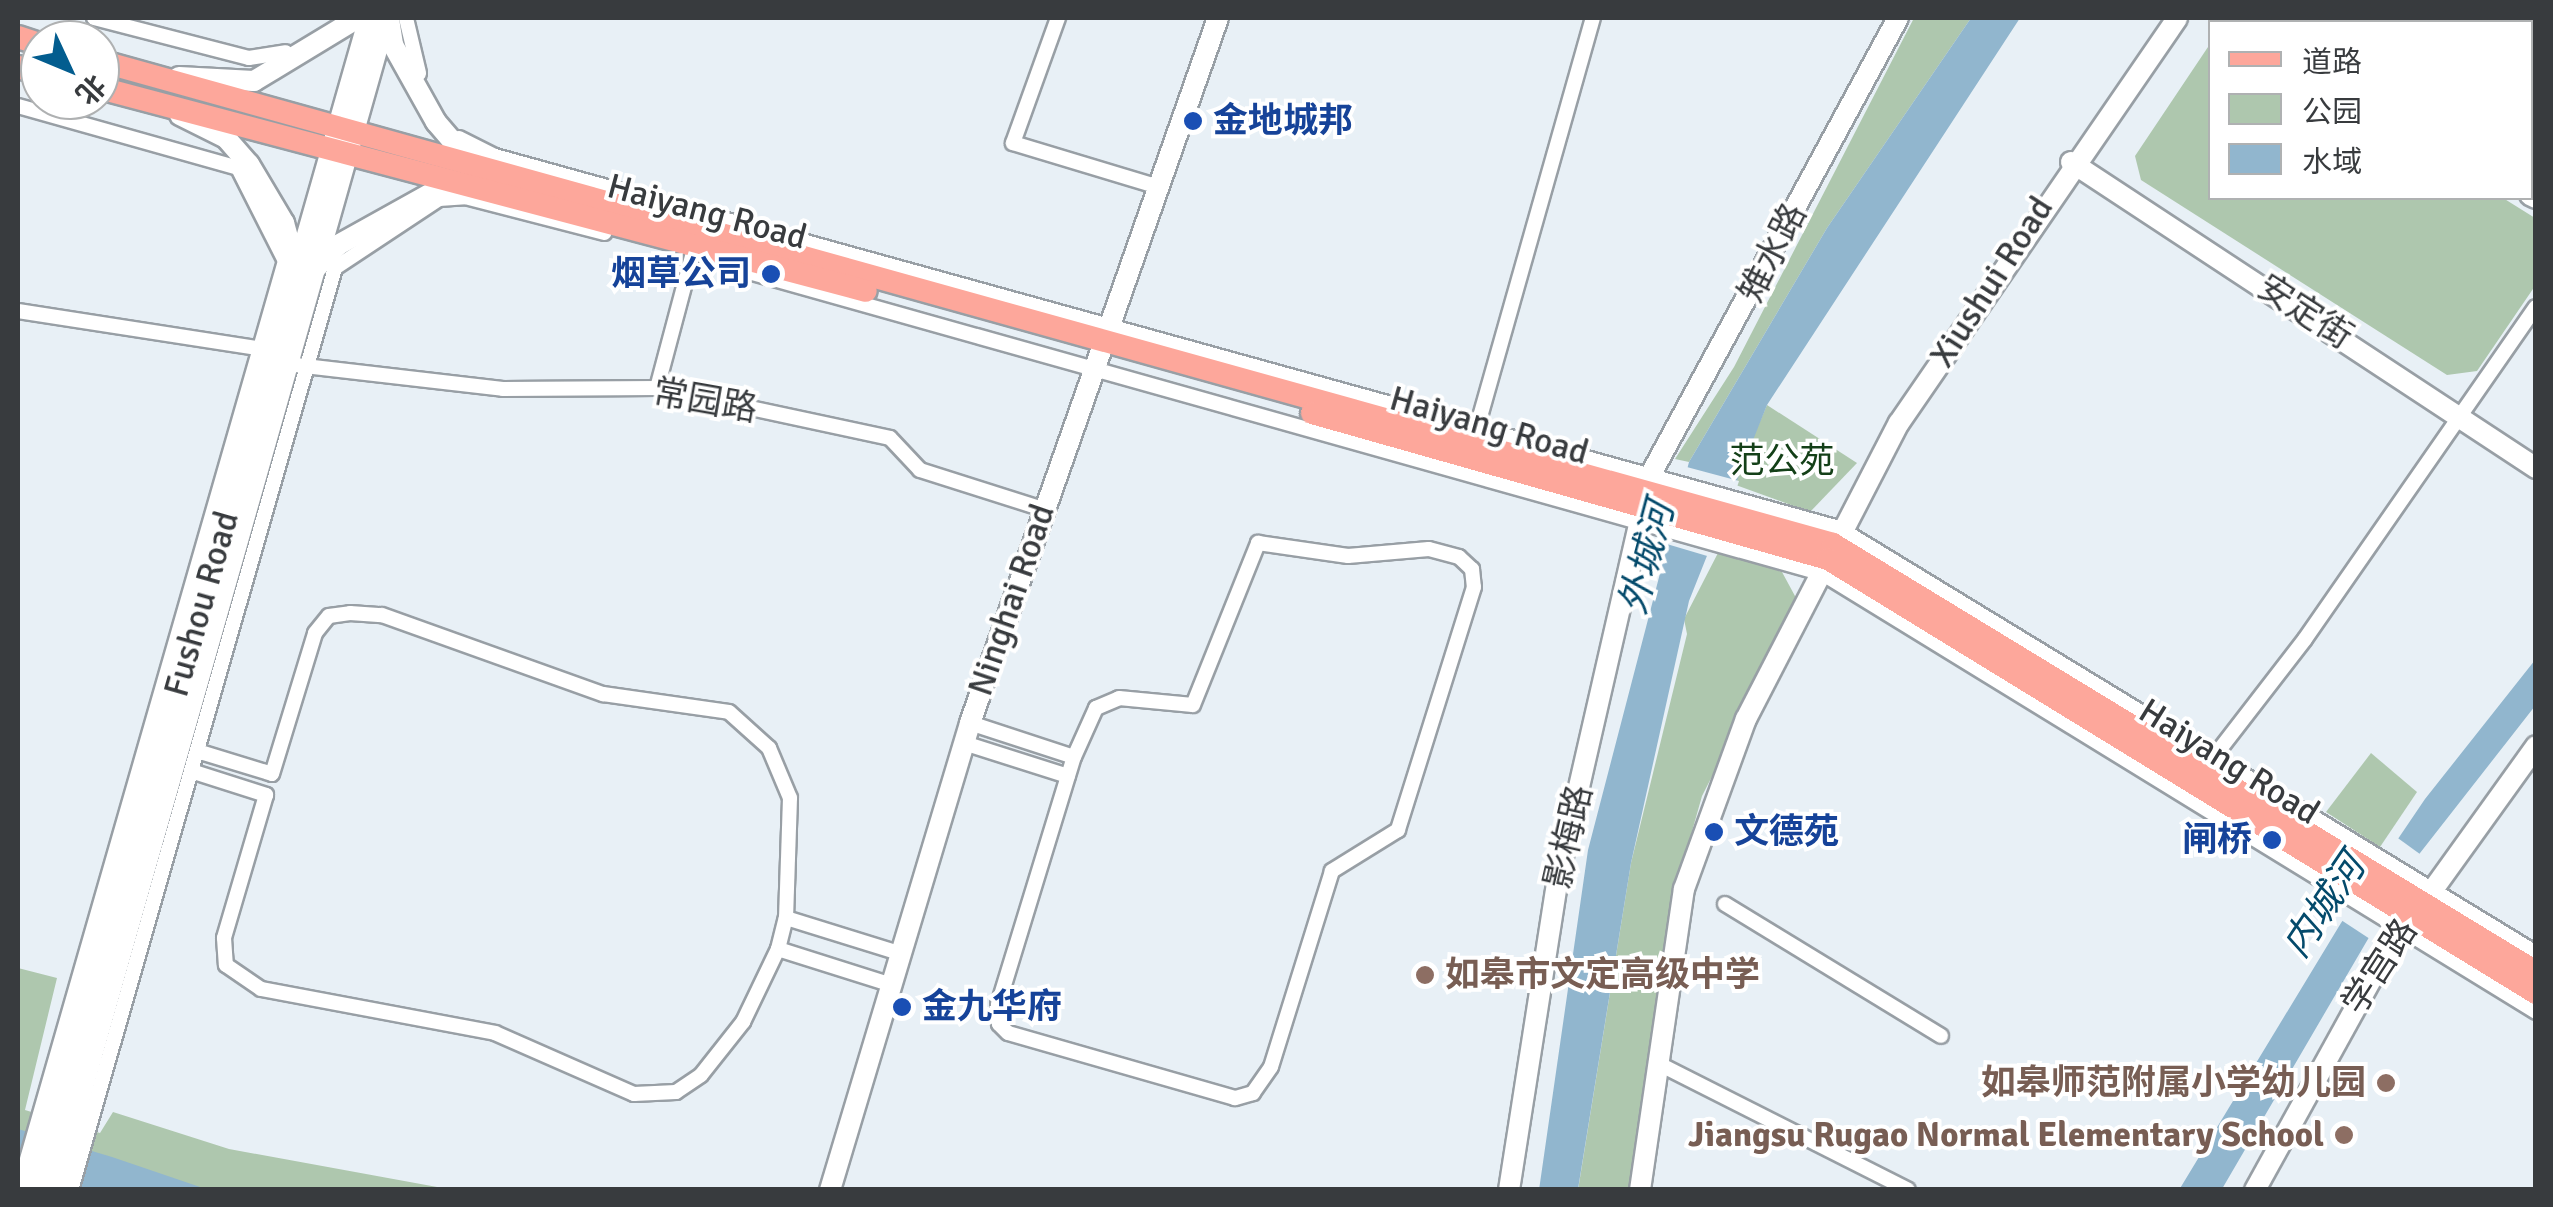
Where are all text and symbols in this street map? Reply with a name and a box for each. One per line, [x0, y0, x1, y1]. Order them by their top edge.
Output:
north arrow [20, 20, 120, 120]
legend [2208, 20, 2533, 200]
text: 道路 [2302, 44, 2362, 81]
text: 北 [68, 68, 112, 111]
text: 公园 [2302, 94, 2362, 131]
place label: 金地城邦 [1213, 100, 1353, 142]
marker: 金地城邦 [1182, 110, 1204, 132]
text: 水域 [2302, 144, 2362, 181]
street label: Haiyang Road [603, 165, 811, 259]
street label: Xiushui Road [1921, 189, 2063, 375]
street label: 雉水路 [1730, 197, 1816, 309]
place label: 烟草公司 [611, 253, 751, 295]
marker: 烟草公司 [760, 263, 782, 285]
street label: 安定街 [2250, 266, 2360, 358]
street label: 常园路 [650, 371, 760, 431]
street label: Haiyang Road [1385, 378, 1593, 474]
park label: 范公苑 [1730, 440, 1834, 482]
water label: 外城河 [1610, 497, 1684, 619]
street label: Ninghai Road [960, 499, 1064, 701]
street label: Fushou Road [156, 507, 248, 701]
street label: Haiyang Road [2131, 690, 2327, 834]
street label: 影梅路 [1537, 781, 1601, 893]
place label: 文德苑 [1734, 811, 1839, 853]
place label: 闸桥 [2182, 819, 2252, 861]
marker: 文德苑 [1703, 821, 1725, 843]
marker: 闸桥 [2261, 829, 2283, 851]
water label: 内城河 [2273, 846, 2375, 966]
street label: 学宫路 [2334, 912, 2426, 1022]
place label: 如皋市文定高级中学 [1445, 954, 1760, 996]
marker: 如皋市文定高级中学 [1414, 964, 1436, 986]
place label: 金九华府 [922, 986, 1062, 1028]
marker: 金九华府 [891, 996, 913, 1018]
place label: 如皋师范附属小学幼儿园 [1981, 1062, 2366, 1104]
marker: 如皋师范附属小学幼儿园 [2375, 1072, 2397, 1094]
place label: Jiangsu Rugao Normal Elementary School [1688, 1114, 2324, 1156]
marker: Jiangsu Rugao Normal Elementary School [2333, 1124, 2355, 1146]

